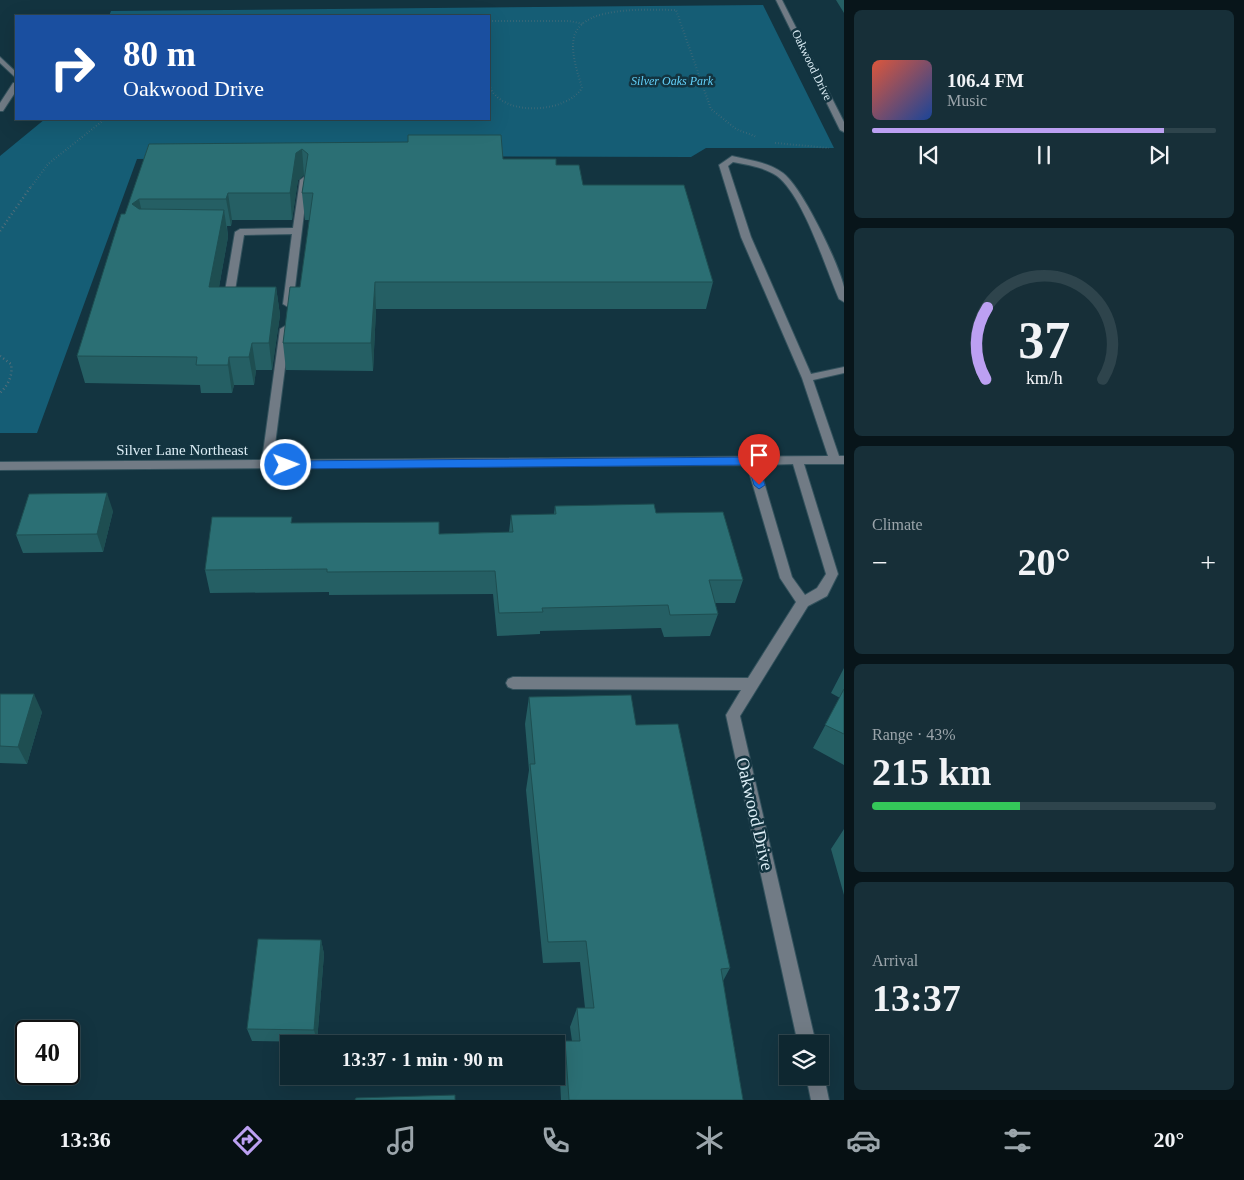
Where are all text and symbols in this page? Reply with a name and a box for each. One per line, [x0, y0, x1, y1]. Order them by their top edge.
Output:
street label: Oakwood Drive [789, 27, 835, 103]
icon: right [40, 35, 105, 100]
text: 80 m [123, 35, 196, 74]
text: 106.4 FM [947, 70, 1024, 91]
park label: Silver Oaks Park [631, 74, 714, 88]
text: Oakwood Drive [123, 76, 264, 101]
text: Music [947, 92, 987, 109]
icon: previous [915, 141, 943, 169]
icon: pause [1030, 141, 1058, 169]
icon: next [1145, 141, 1173, 169]
text: 37 [1018, 312, 1070, 369]
text: km/h [1026, 368, 1062, 388]
pin [738, 434, 780, 485]
position arrow [259, 438, 311, 490]
icon: arrive [745, 441, 773, 469]
street label: Silver Lane Northeast [116, 442, 249, 458]
text: Climate [872, 516, 923, 533]
text: 20° [1017, 541, 1071, 583]
text: − [872, 547, 888, 578]
text: + [1200, 547, 1216, 578]
text: Range · 43% [872, 726, 956, 743]
text: 215 km [872, 751, 991, 793]
street label: Oakwood Drive [732, 755, 778, 873]
text: Arrival [872, 952, 918, 969]
text: 13:37 [872, 977, 961, 1019]
speed limit sign: 40 [15, 1020, 80, 1085]
map controls [779, 1035, 829, 1085]
button: layers [779, 1035, 829, 1085]
text: 13:37 · 1 min · 90 m [342, 1049, 503, 1070]
icon: directions [230, 1123, 265, 1158]
icon: music [384, 1123, 419, 1158]
icon: phone [538, 1123, 573, 1158]
icon: climate [692, 1123, 727, 1158]
icon: car [846, 1123, 881, 1158]
icon: filters [1000, 1123, 1035, 1158]
text: 13:36 [59, 1127, 111, 1152]
text: 20° [1154, 1127, 1184, 1152]

